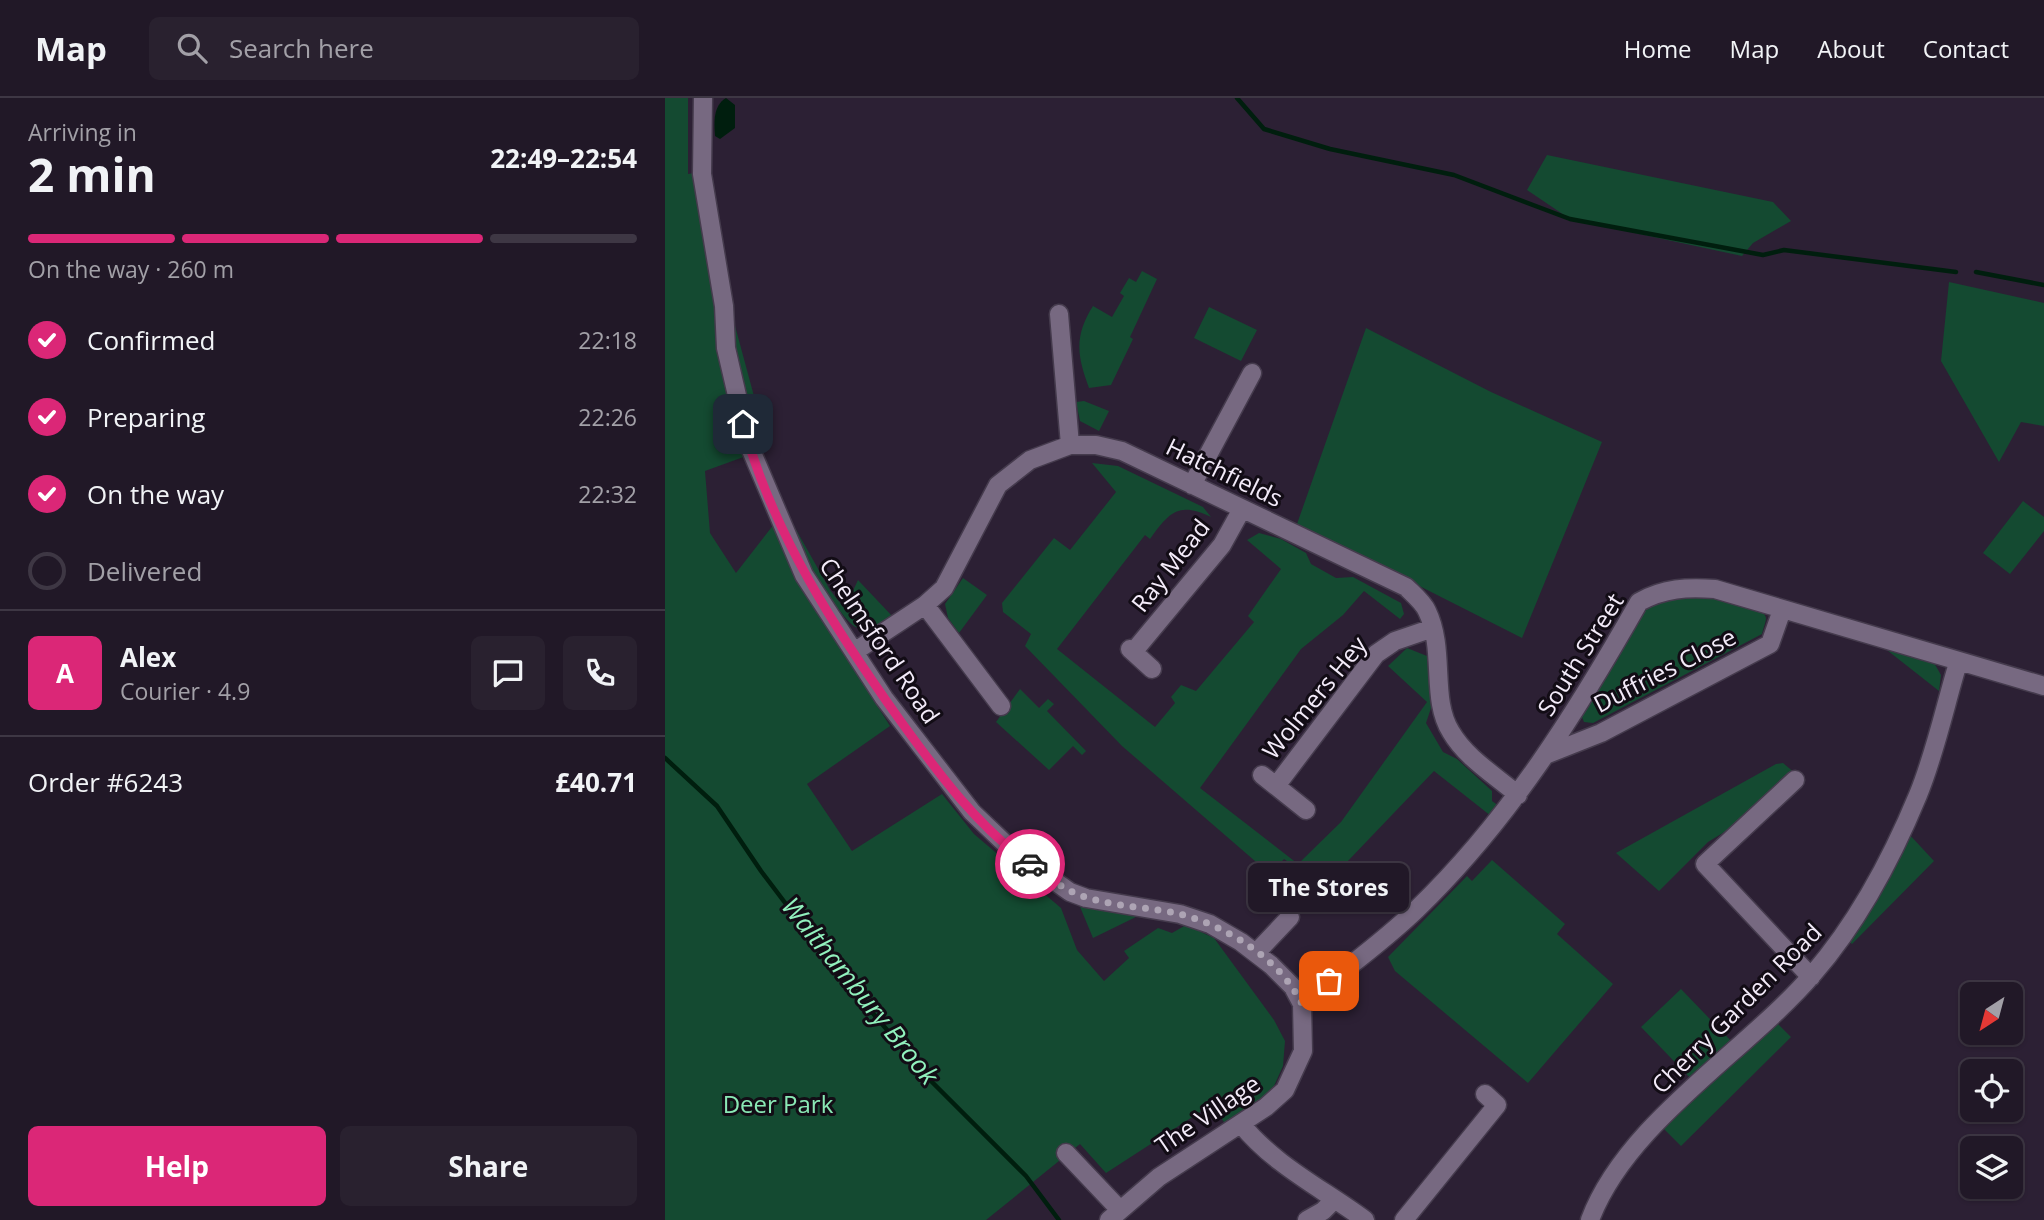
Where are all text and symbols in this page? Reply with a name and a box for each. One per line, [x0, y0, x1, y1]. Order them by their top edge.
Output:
search box [149, 17, 639, 80]
text: Map [35, 26, 107, 71]
icon: search [173, 29, 211, 67]
text: Search here [229, 30, 374, 66]
text: Home [1624, 32, 1692, 65]
text: Map [1730, 32, 1779, 65]
text: About [1817, 32, 1885, 65]
text: Contact [1923, 32, 2009, 65]
text: Arriving in [28, 116, 137, 148]
text: 22:49–22:54 [490, 140, 637, 176]
text: 2 min [28, 143, 156, 205]
text: On the way · 260 m [28, 253, 234, 285]
icon: check [28, 321, 66, 359]
text: Confirmed [87, 322, 215, 358]
text: 22:18 [578, 324, 637, 356]
pin [713, 394, 773, 454]
icon: check [28, 398, 66, 436]
text: Preparing [87, 399, 205, 435]
text: 22:26 [578, 401, 637, 433]
icon: home [724, 405, 762, 443]
street label: Hatchfields [1161, 429, 1288, 514]
icon: check [28, 475, 66, 513]
text: On the way [87, 476, 224, 512]
text: 22:32 [578, 478, 637, 510]
street label: Ray Mead [1123, 512, 1217, 618]
street label: Chelmsford Road [812, 551, 948, 730]
text: Delivered [87, 553, 202, 589]
street label: South Street [1529, 587, 1631, 722]
street label: Duffries Close [1587, 620, 1741, 720]
street label: Wolmers Hey [1254, 628, 1374, 765]
button: chat [471, 636, 545, 710]
button: phone [563, 636, 637, 710]
text: Alex [120, 639, 176, 675]
text: A [56, 655, 74, 691]
text: Courier · 4.9 [120, 675, 250, 707]
text: Order #6243 [28, 764, 183, 800]
text: £40.71 [555, 764, 637, 800]
courier [995, 829, 1065, 899]
icon: car [1011, 845, 1049, 883]
callout: The Stores [1249, 862, 1409, 911]
text: The Stores [1268, 871, 1389, 903]
water label: Walthambury Brook [774, 889, 948, 1093]
street label: Cherry Garden Road [1644, 916, 1828, 1100]
pin [1299, 951, 1359, 1011]
icon: bag [1310, 962, 1348, 1000]
north arrow [1960, 982, 2023, 1045]
map controls [1960, 982, 2023, 1199]
button: locate [1960, 1059, 2023, 1122]
street label: The Village [1148, 1067, 1266, 1161]
park label: Deer Park [723, 1087, 834, 1120]
button: Help [28, 1126, 326, 1206]
button: Share [340, 1126, 637, 1206]
button: layers [1960, 1136, 2023, 1199]

